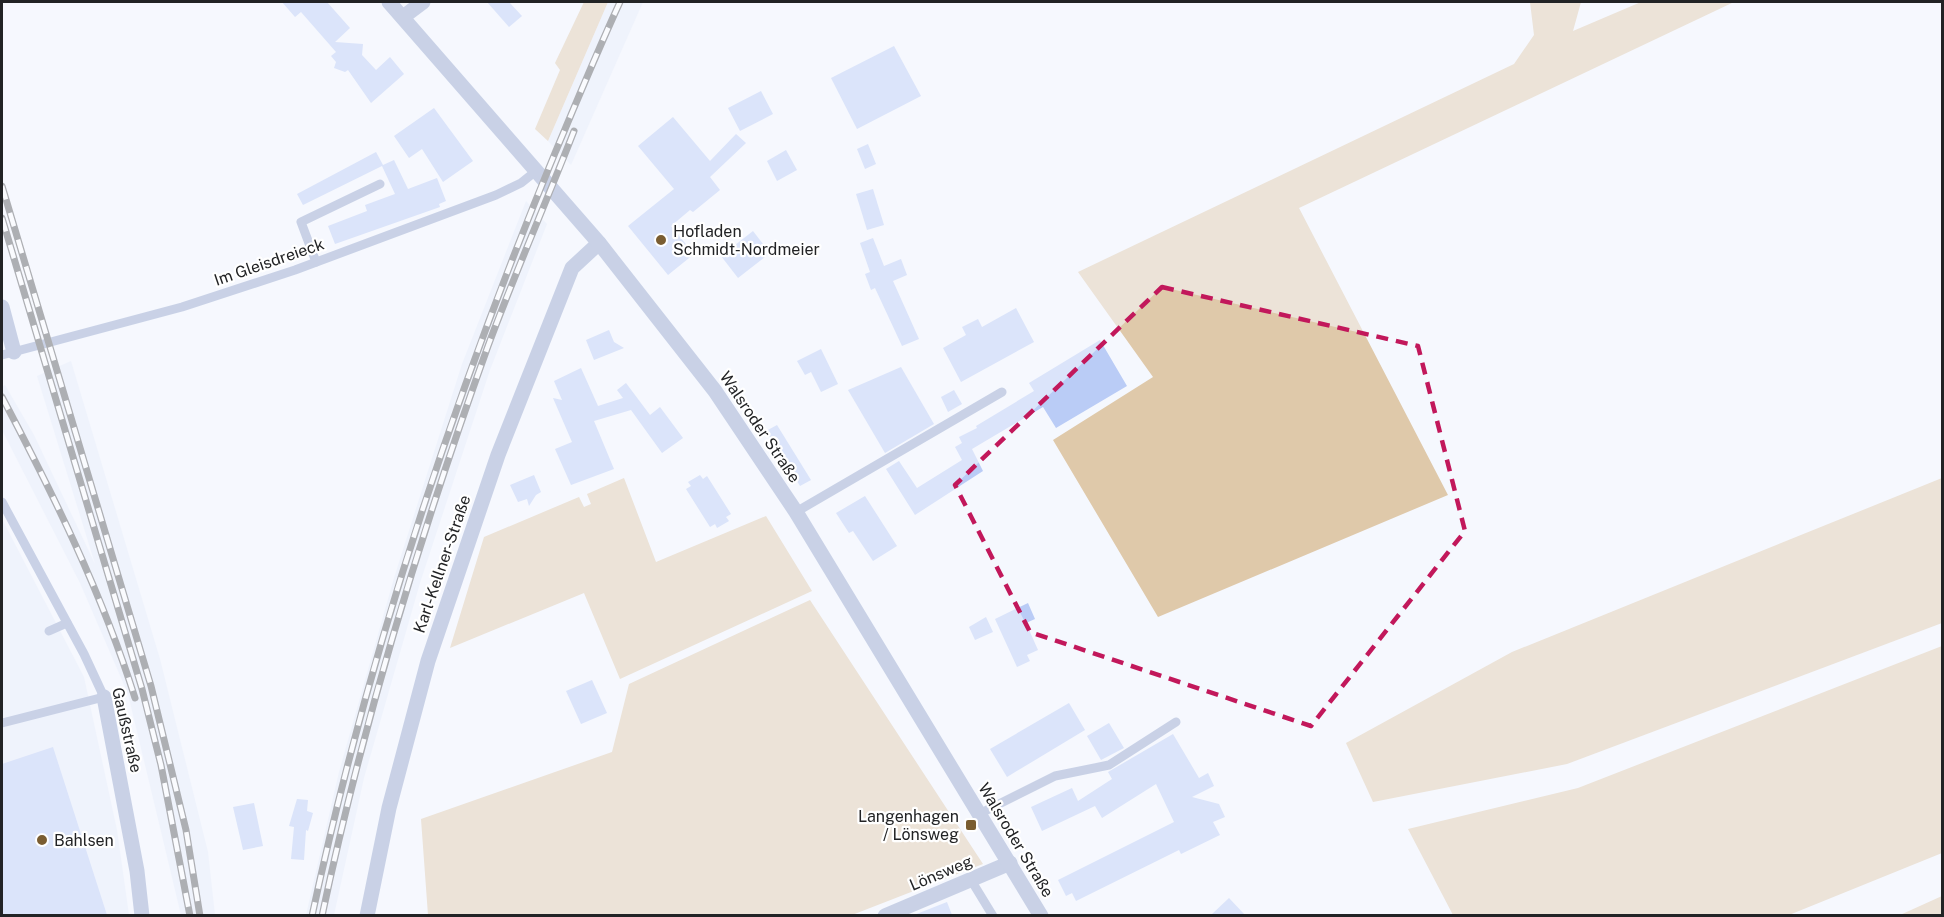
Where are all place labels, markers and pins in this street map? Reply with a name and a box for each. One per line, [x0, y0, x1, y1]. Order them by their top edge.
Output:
place label: Hofladen Schmidt-Nordmeier [673, 222, 820, 259]
marker: Hofladen Schmidt-Nordmeier [654, 233, 668, 247]
place label: Langenhagen / Lönsweg [858, 807, 959, 844]
marker: Langenhagen / Lönsweg [964, 818, 978, 832]
place label: Bahlsen [54, 831, 114, 850]
marker: Bahlsen [35, 833, 49, 847]

